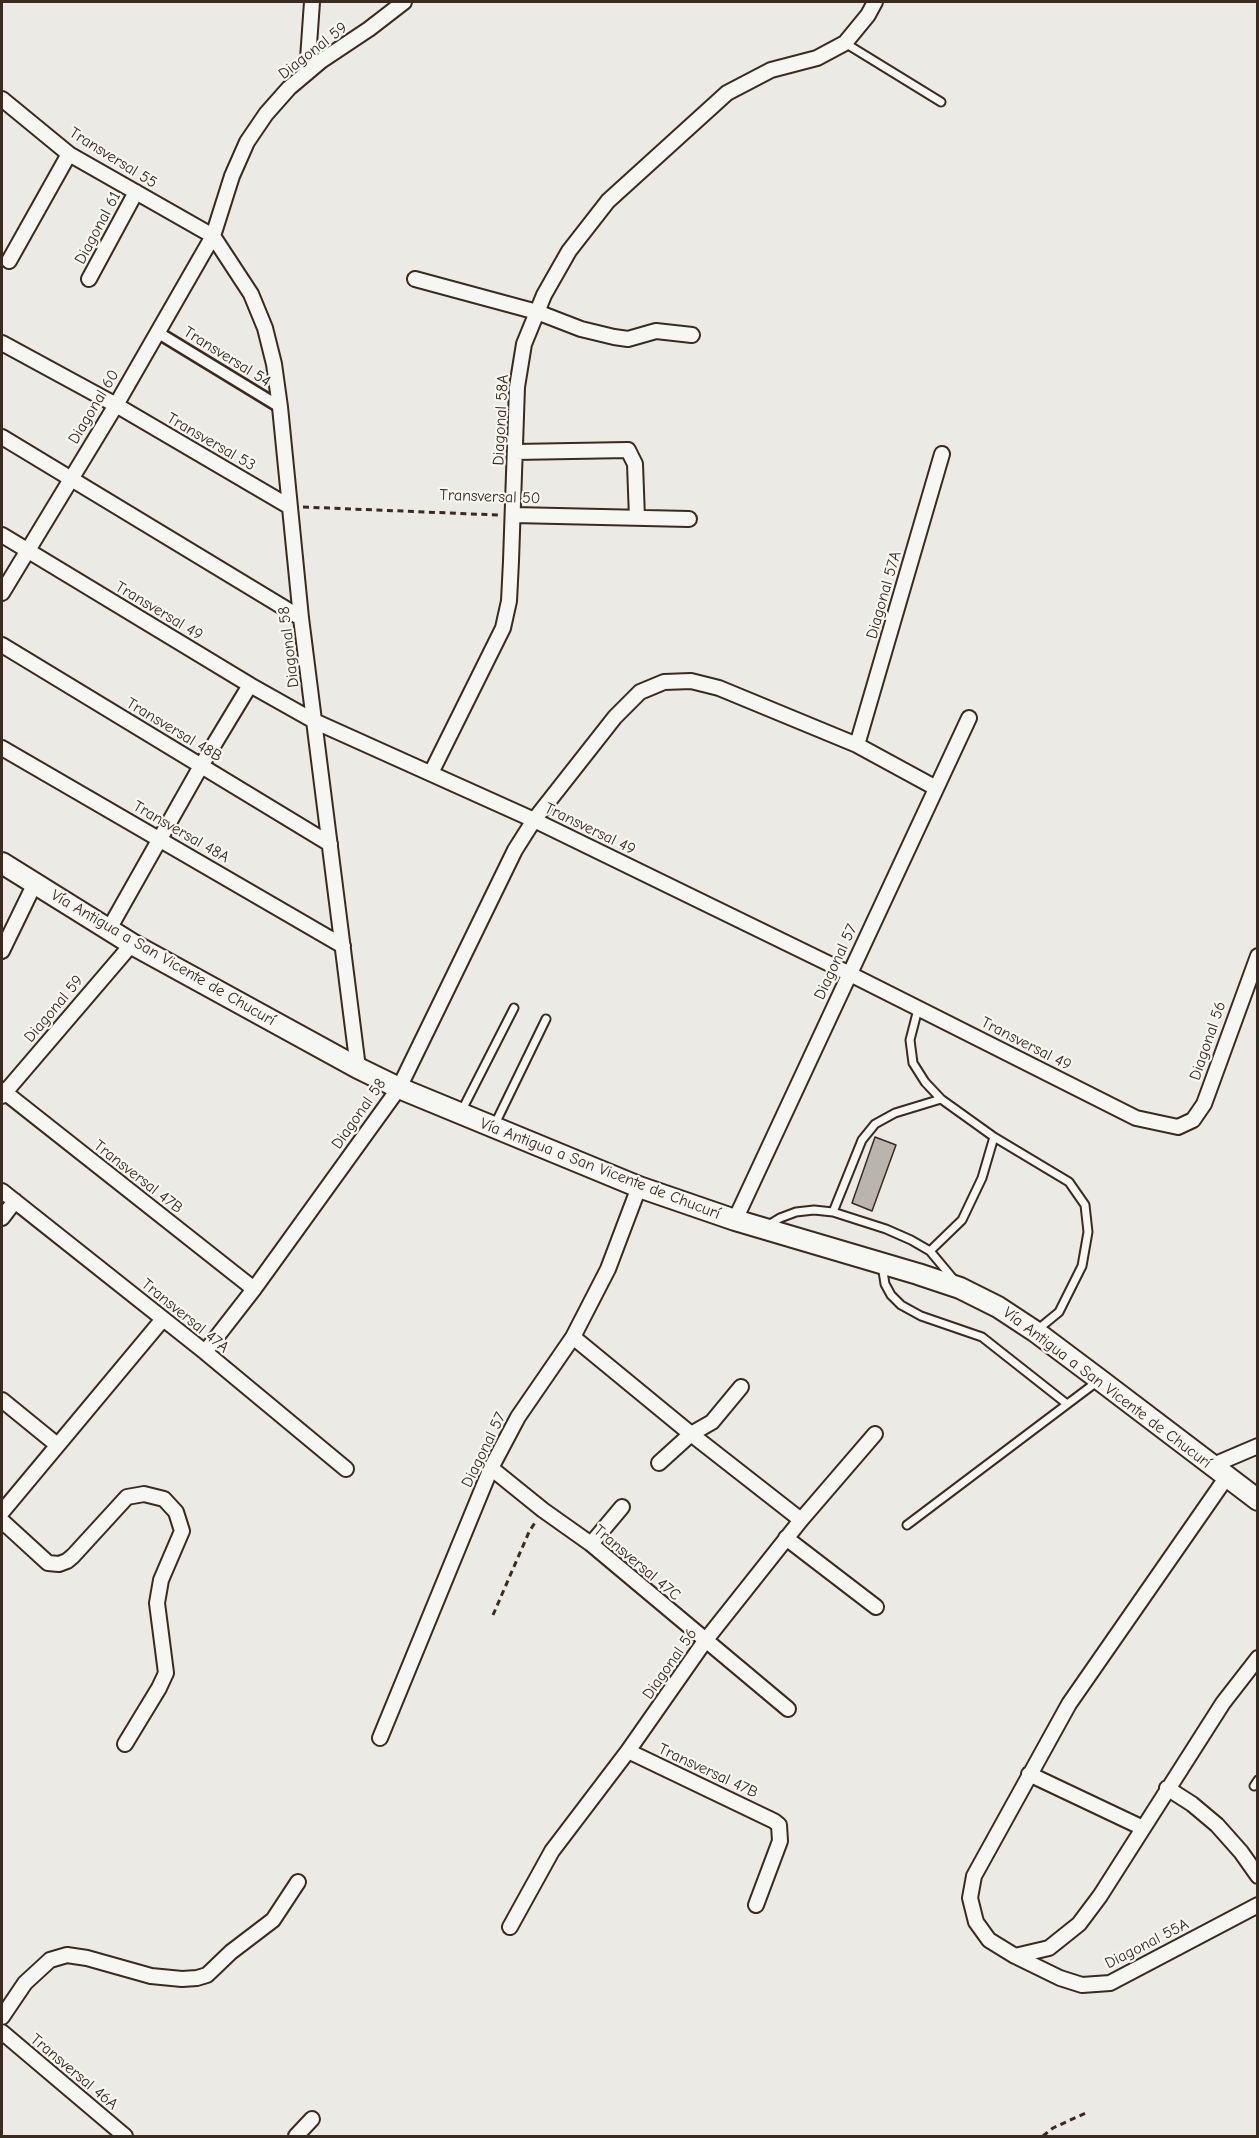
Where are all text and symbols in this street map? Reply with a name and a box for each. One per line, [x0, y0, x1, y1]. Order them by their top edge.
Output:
street label: Diagonal 59 [275, 18, 351, 84]
street label: Transversal 55 [66, 123, 160, 193]
street label: Diagonal 61 [71, 188, 125, 268]
street label: Transversal 54 [180, 323, 274, 391]
street label: Diagonal 60 [64, 366, 124, 448]
street label: Diagonal 58A [489, 374, 513, 466]
street label: Transversal 53 [163, 409, 259, 475]
street label: Transversal 50 [439, 486, 541, 508]
street label: Diagonal 57A [862, 549, 906, 641]
street label: Transversal 49 [112, 577, 206, 645]
street label: Diagonal 58 [274, 605, 304, 689]
street label: Transversal 48B [123, 694, 225, 766]
street label: Transversal 48A [129, 797, 233, 867]
street label: Transversal 49 [541, 799, 639, 859]
street label: Vía Antigua a San Vicente de Chucurí [47, 886, 279, 1030]
street label: Diagonal 57 [810, 921, 862, 1003]
street label: Diagonal 59 [20, 971, 88, 1047]
street label: Diagonal 56 [1186, 999, 1230, 1083]
street label: Transversal 49 [978, 1013, 1074, 1075]
street label: Diagonal 58 [328, 1075, 390, 1153]
street label: Vía Antigua a San Vicente de Chucurí [477, 1114, 723, 1224]
street label: Transversal 47B [90, 1136, 186, 1218]
street label: Transversal 47A [137, 1275, 233, 1357]
street label: Vía Antigua a San Vicente de Chucurí [999, 1303, 1215, 1473]
street label: Diagonal 57 [458, 1409, 510, 1491]
street label: Transversal 47C [590, 1521, 684, 1605]
street label: Diagonal 56 [639, 1625, 701, 1703]
street label: Transversal 47B [655, 1740, 761, 1802]
street label: Diagonal 55A [1102, 1915, 1192, 1973]
street label: Transversal 46A [26, 2030, 122, 2114]

